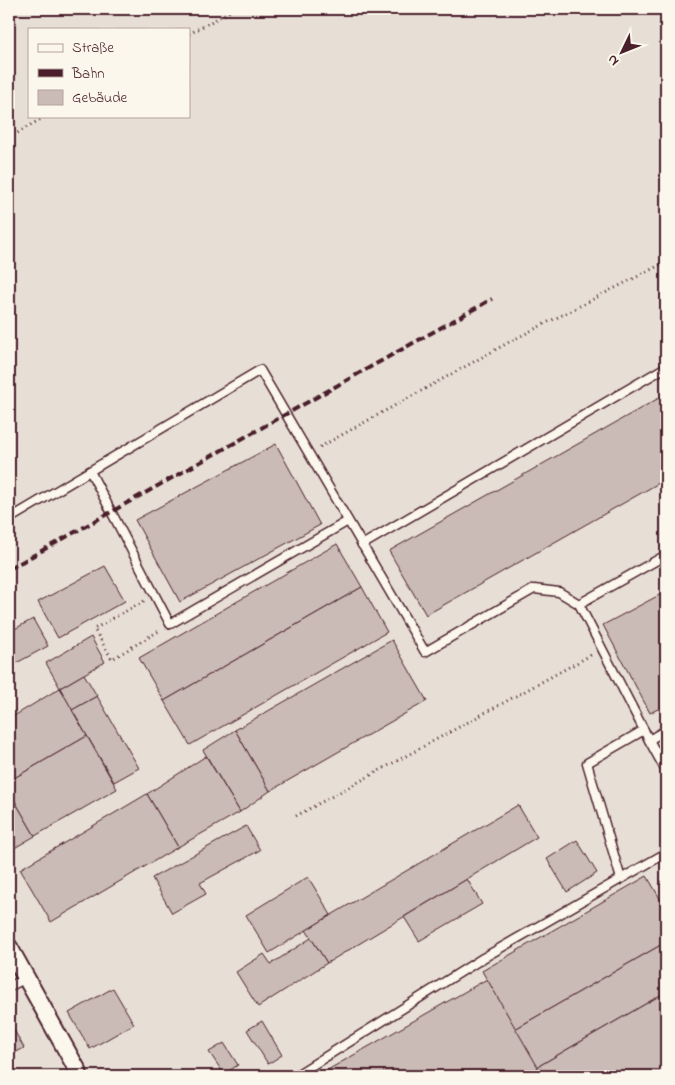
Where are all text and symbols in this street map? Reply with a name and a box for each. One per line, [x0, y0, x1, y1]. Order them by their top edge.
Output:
legend [28, 28, 190, 118]
north arrow [598, 28, 648, 78]
text: Straße [72, 37, 114, 59]
text: N [603, 49, 624, 70]
text: Bahn [71, 63, 105, 85]
text: Gebäude [72, 87, 128, 109]

